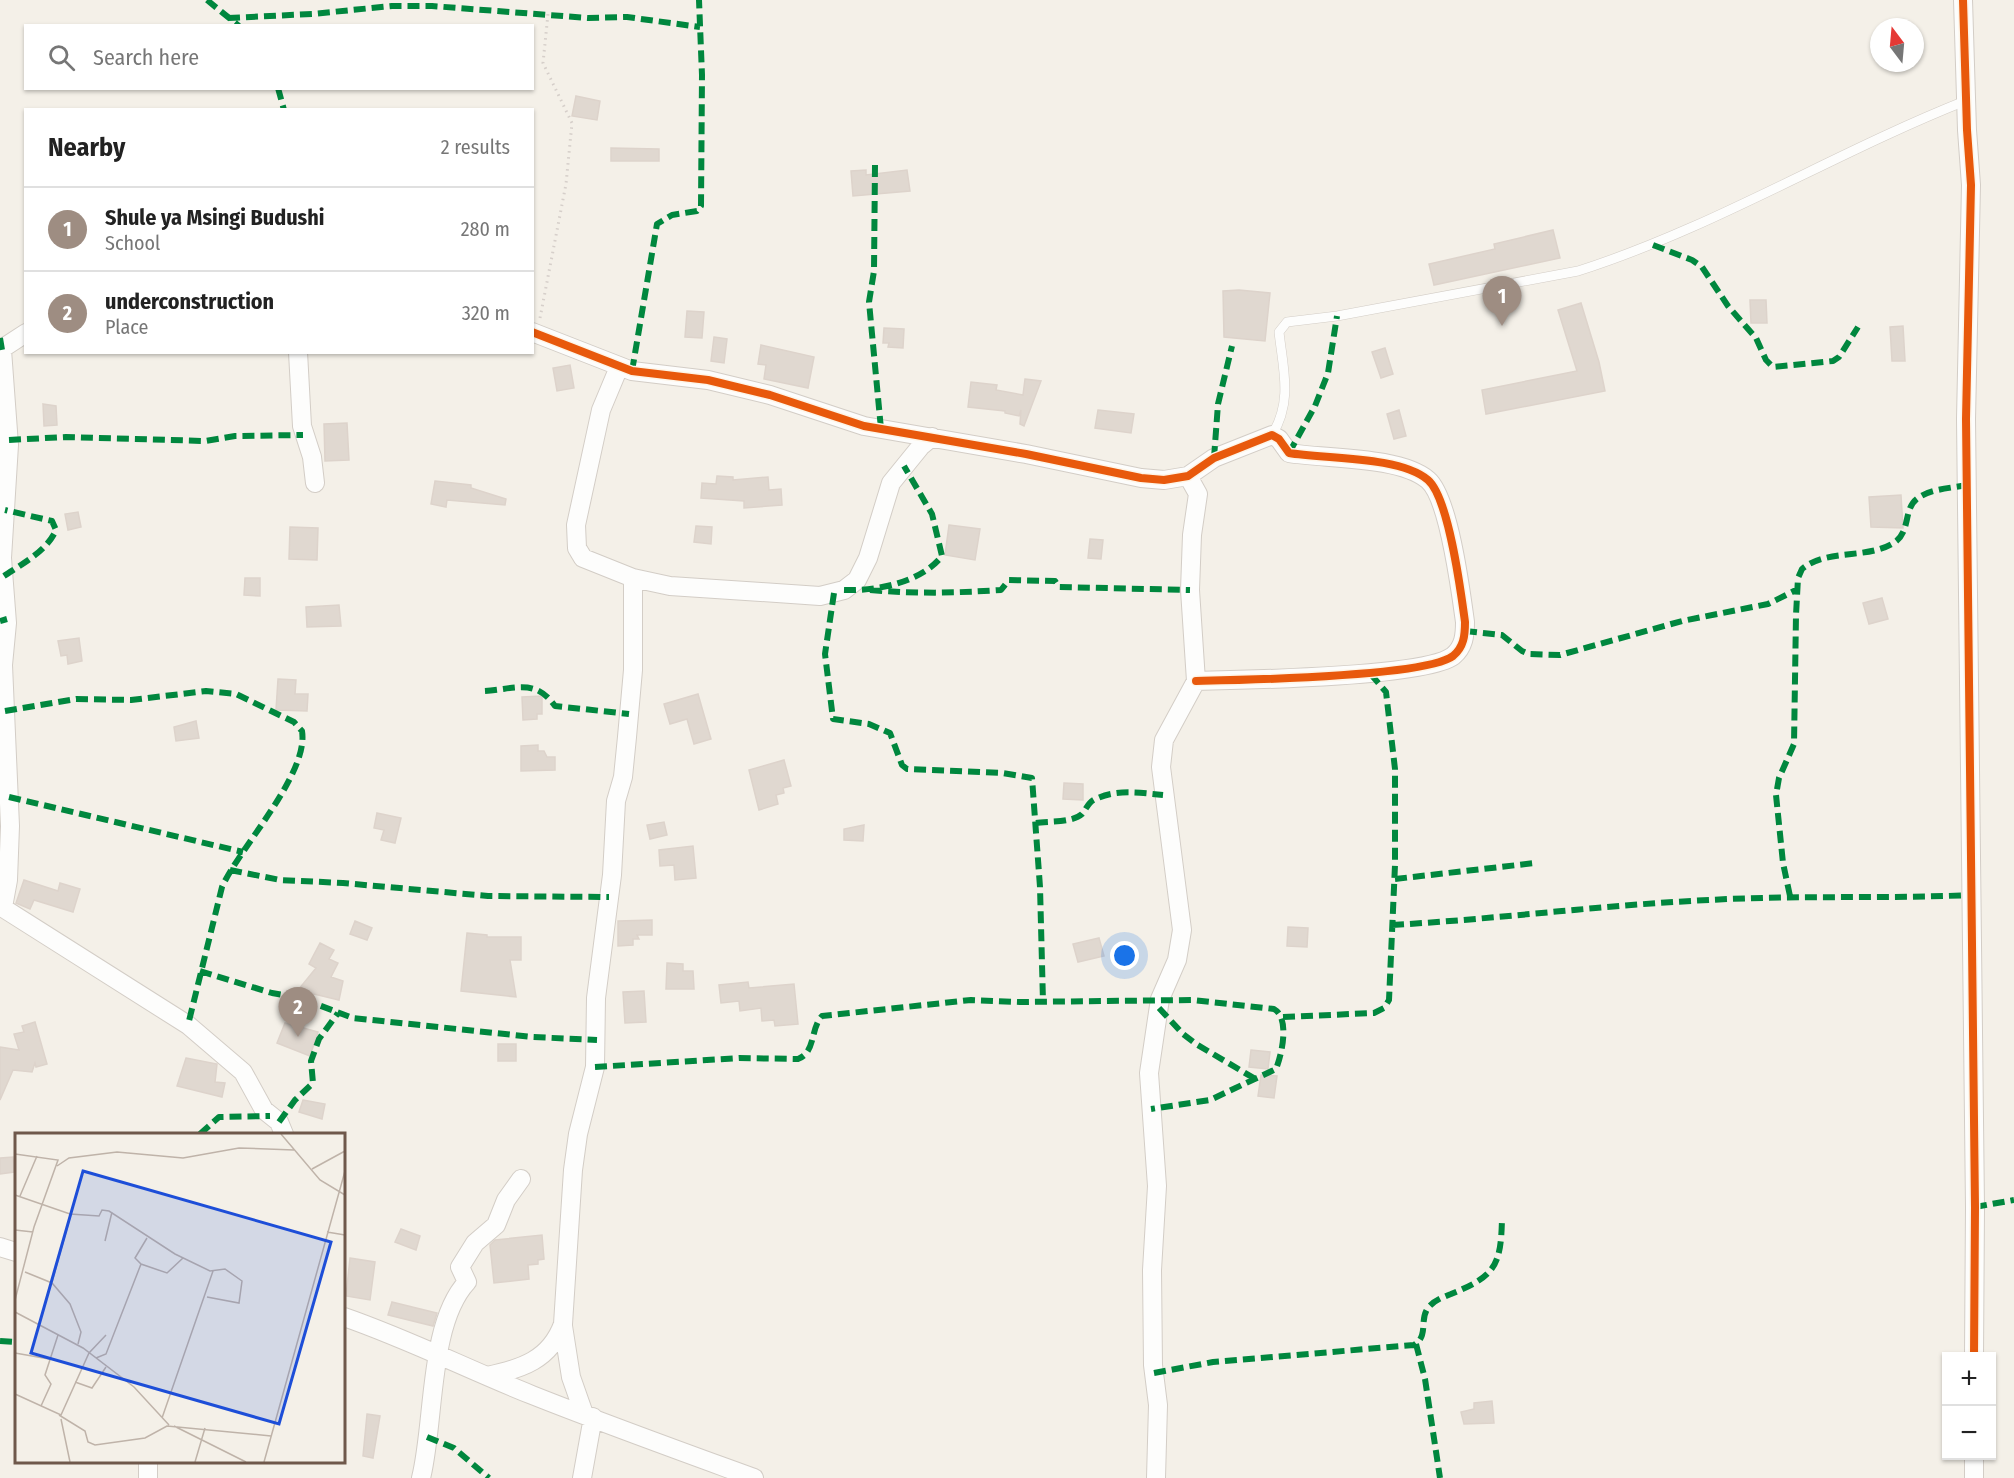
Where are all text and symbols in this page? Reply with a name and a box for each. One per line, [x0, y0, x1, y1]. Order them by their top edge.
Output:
north arrow [1870, 18, 1924, 72]
search box [24, 24, 534, 90]
icon: search [45, 41, 78, 74]
text: Search here [93, 44, 199, 71]
text: Nearby [48, 132, 125, 163]
text: 2 results [441, 135, 510, 159]
text: Shule ya Msingi Budushi [105, 204, 324, 231]
text: 1 [63, 217, 72, 241]
text: 280 m [461, 217, 510, 241]
text: School [105, 231, 160, 255]
pin: 1 [1482, 276, 1522, 326]
text: underconstruction [105, 288, 274, 315]
text: 2 [63, 301, 72, 325]
text: 320 m [462, 301, 510, 325]
text: Place [105, 315, 148, 339]
your location [1110, 941, 1139, 970]
pin: 2 [278, 988, 318, 1037]
inset map [15, 1133, 345, 1463]
map controls [1942, 1352, 1996, 1460]
button: + [1942, 1352, 1996, 1406]
button: − [1942, 1406, 1996, 1460]

